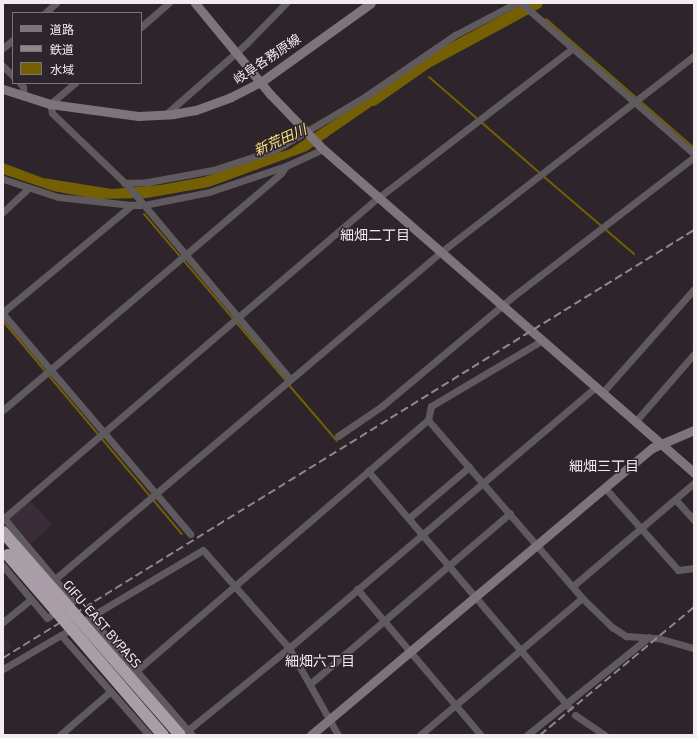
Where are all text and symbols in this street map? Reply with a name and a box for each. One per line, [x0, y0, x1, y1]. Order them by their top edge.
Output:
legend [12, 12, 142, 84]
text: 道路 [50, 22, 74, 36]
street label: 岐阜各務原線 [230, 31, 304, 87]
text: 鉄道 [50, 42, 74, 56]
text: 水域 [50, 62, 74, 76]
water label: 新荒田川 [251, 121, 309, 159]
district label: 細畑二丁目 [340, 227, 410, 243]
district label: 細畑三丁目 [569, 458, 639, 474]
street label: GIFU-EAST BYPASS [60, 577, 144, 671]
district label: 細畑六丁目 [285, 653, 355, 669]

